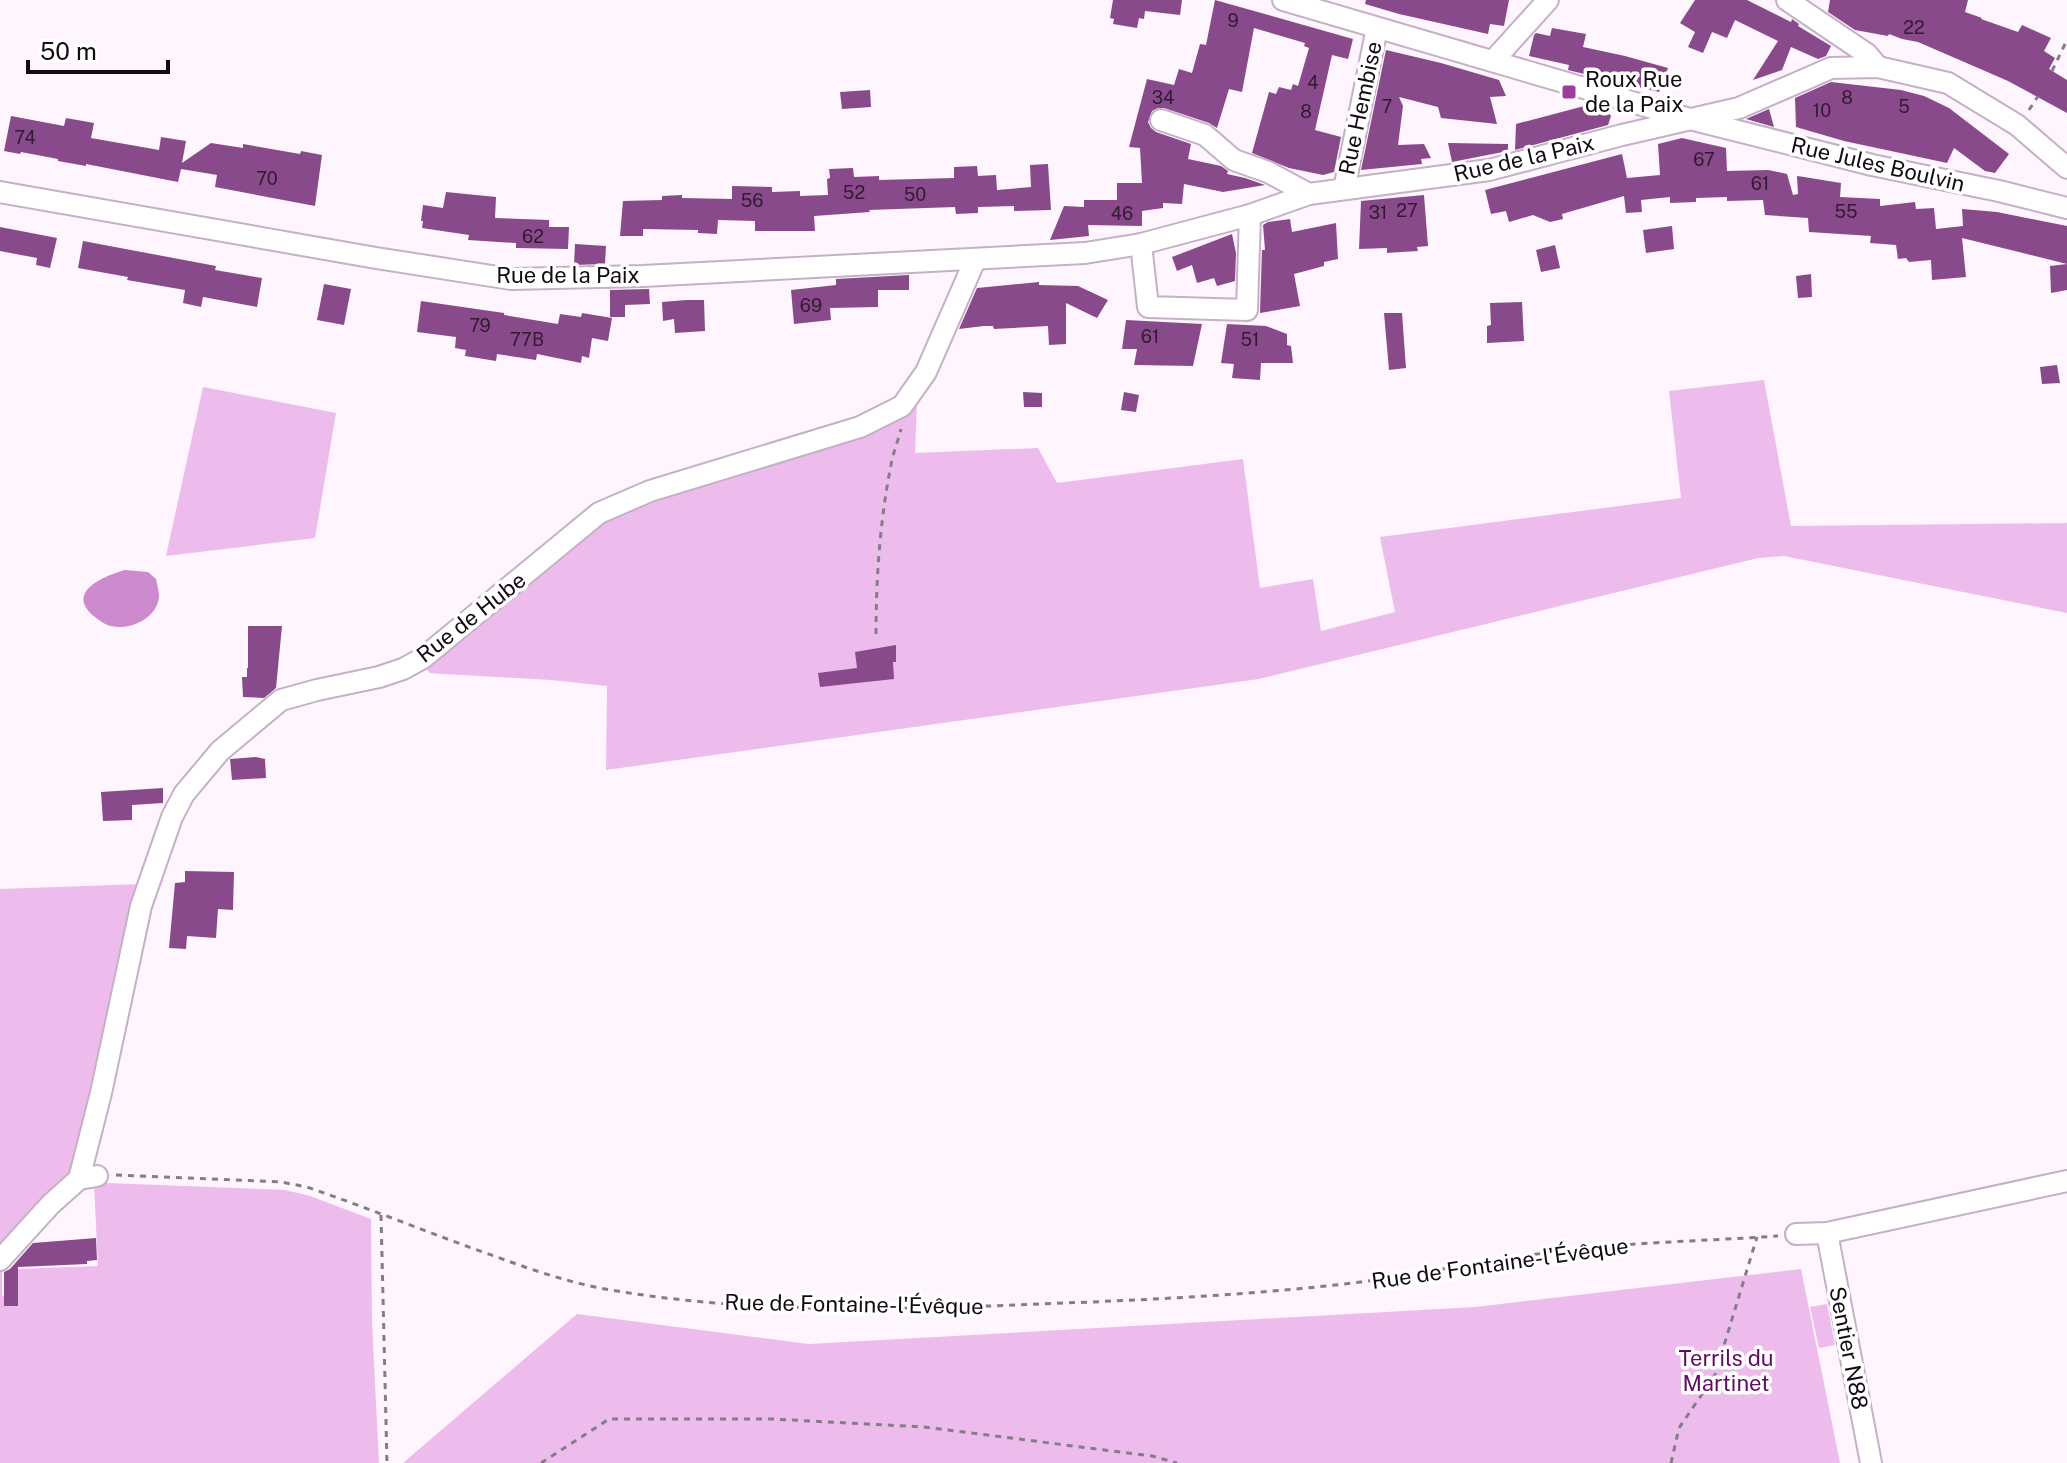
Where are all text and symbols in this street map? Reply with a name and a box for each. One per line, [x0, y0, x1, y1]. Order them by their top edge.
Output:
house number: 9 [1227, 10, 1239, 31]
house number: 22 [1903, 17, 1925, 38]
scale bar [28, 24, 168, 74]
text: 50 m [40, 37, 97, 65]
street label: Rue Hembise [1333, 39, 1387, 177]
place label: Roux Rue de la Paix [1585, 66, 1684, 117]
house number: 4 [1307, 72, 1319, 93]
marker: Roux Rue de la Paix [1560, 83, 1578, 101]
house number: 34 [1152, 87, 1174, 108]
house number: 8 [1841, 87, 1853, 108]
house number: 7 [1382, 96, 1392, 117]
house number: 5 [1898, 96, 1910, 117]
house number: 10 [1813, 100, 1831, 121]
house number: 8 [1300, 101, 1312, 122]
house number: 74 [14, 127, 36, 148]
street label: Rue de la Paix [1451, 129, 1597, 187]
street label: Rue Jules Boulvin [1789, 131, 1967, 197]
house number: 67 [1693, 149, 1715, 170]
house number: 70 [256, 168, 278, 189]
house number: 61 [1751, 173, 1769, 194]
house number: 52 [843, 182, 865, 203]
house number: 50 [904, 184, 926, 205]
house number: 56 [741, 190, 763, 211]
house number: 27 [1396, 200, 1418, 221]
house number: 55 [1834, 201, 1858, 222]
house number: 31 [1369, 202, 1387, 223]
house number: 46 [1111, 203, 1133, 224]
house number: 62 [522, 226, 544, 247]
street label: Rue de la Paix [496, 262, 640, 288]
house number: 69 [800, 295, 822, 316]
house number: 79 [469, 315, 491, 336]
house number: 61 [1141, 326, 1159, 347]
house number: 77B [510, 329, 544, 350]
house number: 51 [1241, 329, 1259, 350]
street label: Rue de Hube [411, 566, 531, 668]
street label: Rue de Fontaine-l'Évêque [1370, 1232, 1630, 1294]
street label: Sentier N88 [1824, 1284, 1874, 1412]
street label: Rue de Fontaine-l'Évêque [724, 1289, 984, 1319]
park label: Terrils du Martinet [1678, 1345, 1774, 1396]

